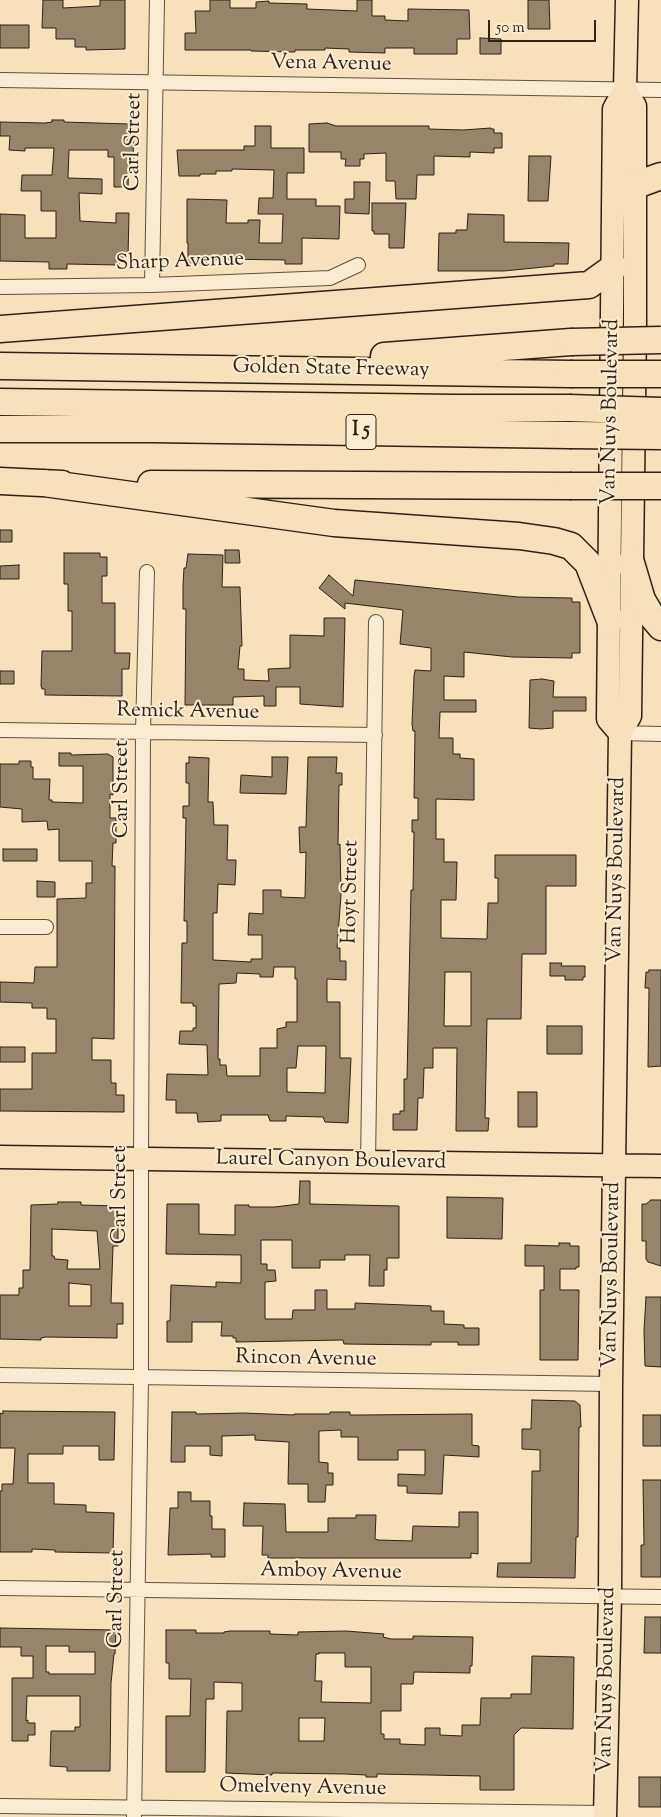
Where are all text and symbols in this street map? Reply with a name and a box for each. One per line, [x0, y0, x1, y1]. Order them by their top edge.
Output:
scale bar [491, 10, 598, 42]
text: 50 m [496, 18, 525, 39]
street label: Vena Avenue [270, 51, 392, 79]
street label: Carl Street [122, 93, 148, 191]
street label: Sharp Avenue [115, 248, 245, 278]
street label: Van Nuys Boulevard [598, 319, 626, 505]
street label: Golden State Freeway [232, 356, 430, 384]
road number: I 5 [346, 414, 376, 450]
street label: Remick Avenue [116, 699, 260, 727]
street label: Carl Street [110, 740, 136, 838]
street label: Van Nuys Boulevard [604, 777, 632, 963]
street label: Hoyt Street [338, 840, 366, 944]
street label: Carl Street [108, 1146, 134, 1244]
street label: Laurel Canyon Boulevard [215, 1147, 447, 1177]
street label: Van Nuys Boulevard [599, 1182, 627, 1368]
street label: Rincon Avenue [235, 1346, 377, 1374]
street label: Carl Street [105, 1550, 131, 1648]
street label: Amboy Avenue [260, 1559, 402, 1587]
street label: Van Nuys Boulevard [594, 1587, 622, 1773]
street label: Omelveny Avenue [219, 1775, 387, 1803]

